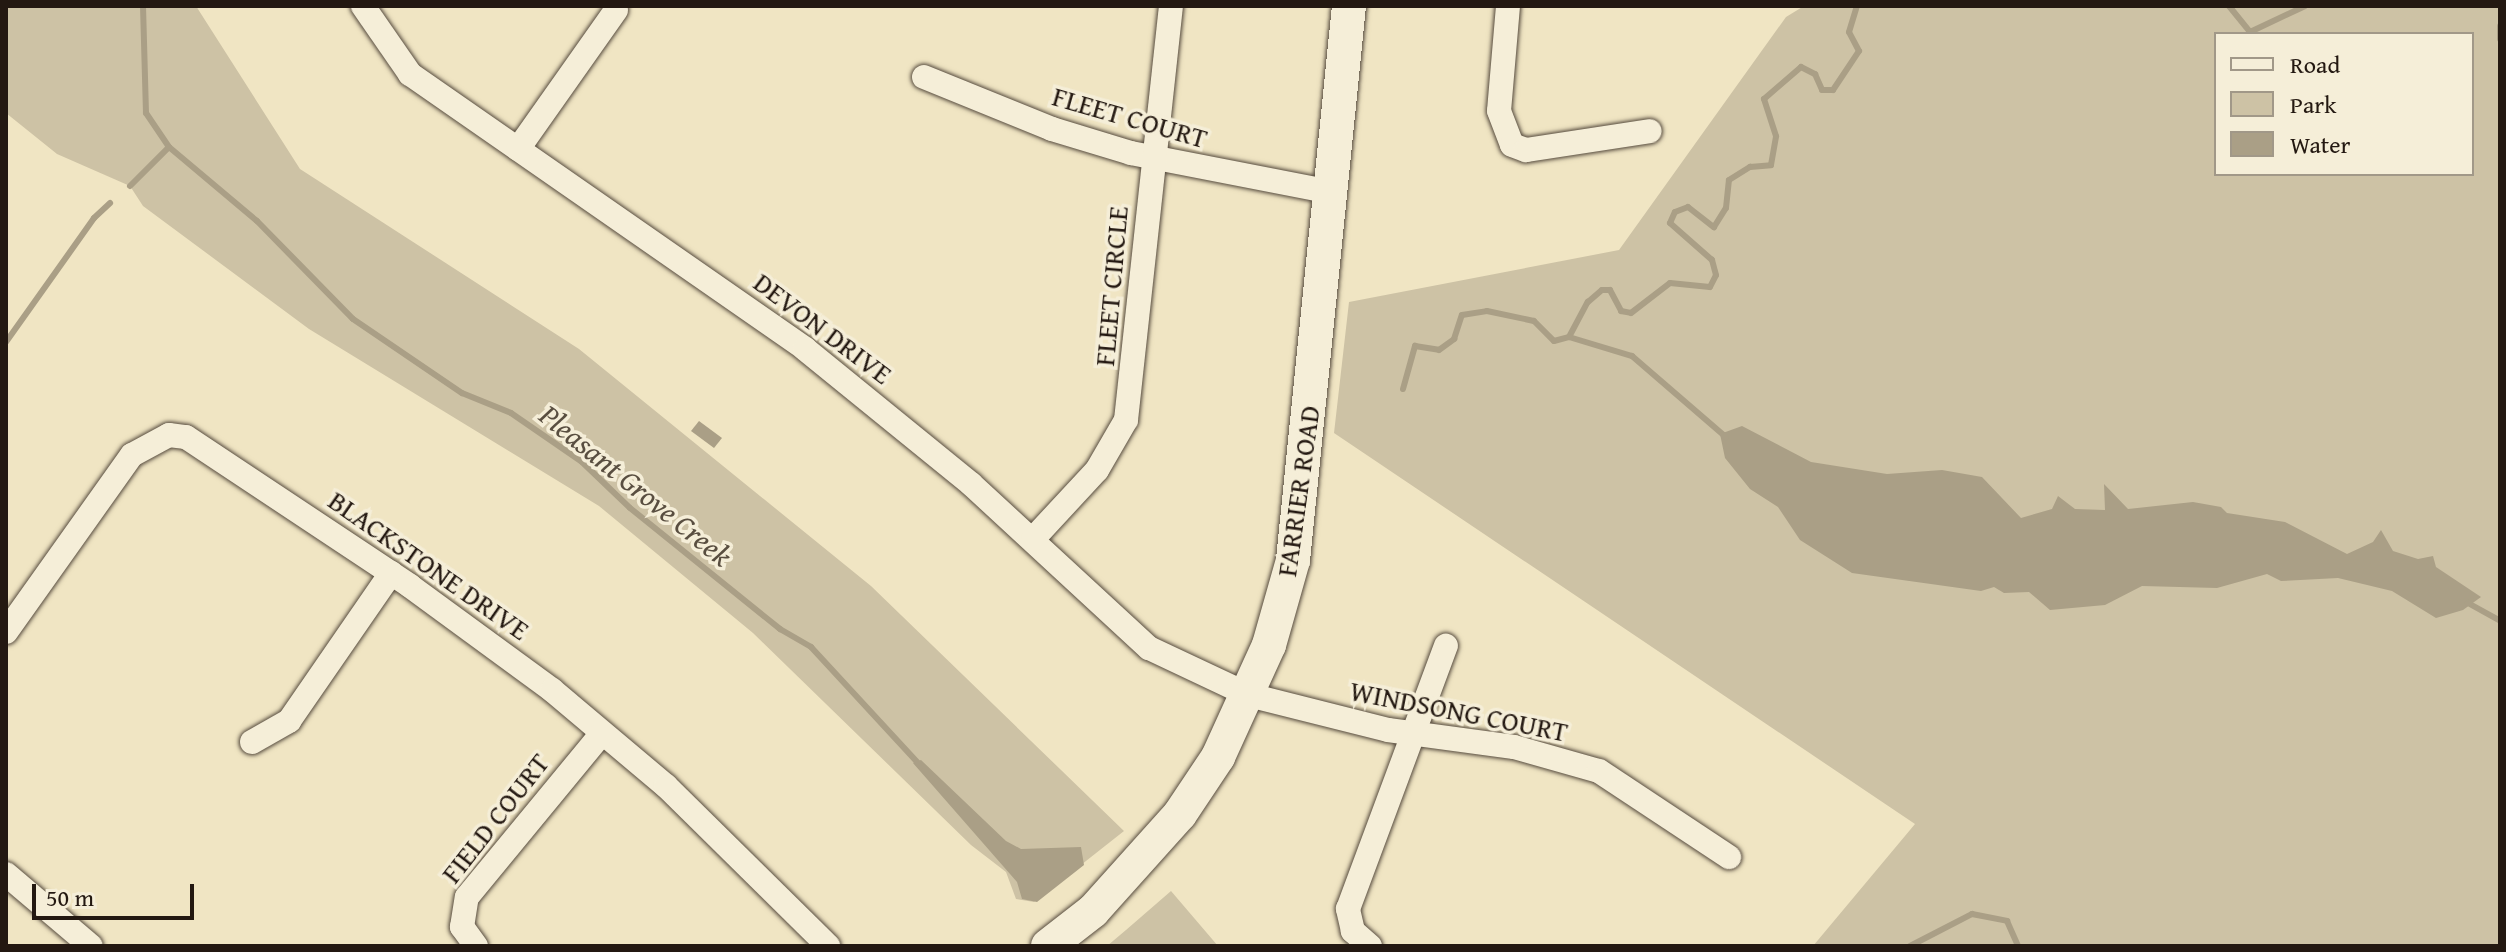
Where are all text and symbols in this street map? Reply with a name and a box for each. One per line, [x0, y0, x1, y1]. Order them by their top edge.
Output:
legend [2214, 32, 2474, 176]
text: Road [2290, 47, 2340, 82]
street label: FLEET COURT [1049, 79, 1211, 155]
text: Park [2290, 87, 2336, 122]
text: Water [2290, 127, 2350, 162]
street label: FLEET CIRCLE [1087, 205, 1135, 367]
street label: DEVON DRIVE [747, 265, 899, 391]
water label: Pleasant Grove Creek [533, 396, 739, 574]
street label: FARRIER ROAD [1269, 403, 1327, 579]
street label: BLACKSTONE DRIVE [322, 483, 536, 647]
street label: WINDSONG COURT [1347, 673, 1571, 749]
street label: FIELD COURT [434, 747, 556, 889]
scale bar [36, 868, 198, 918]
text: 50 m [46, 880, 94, 915]

